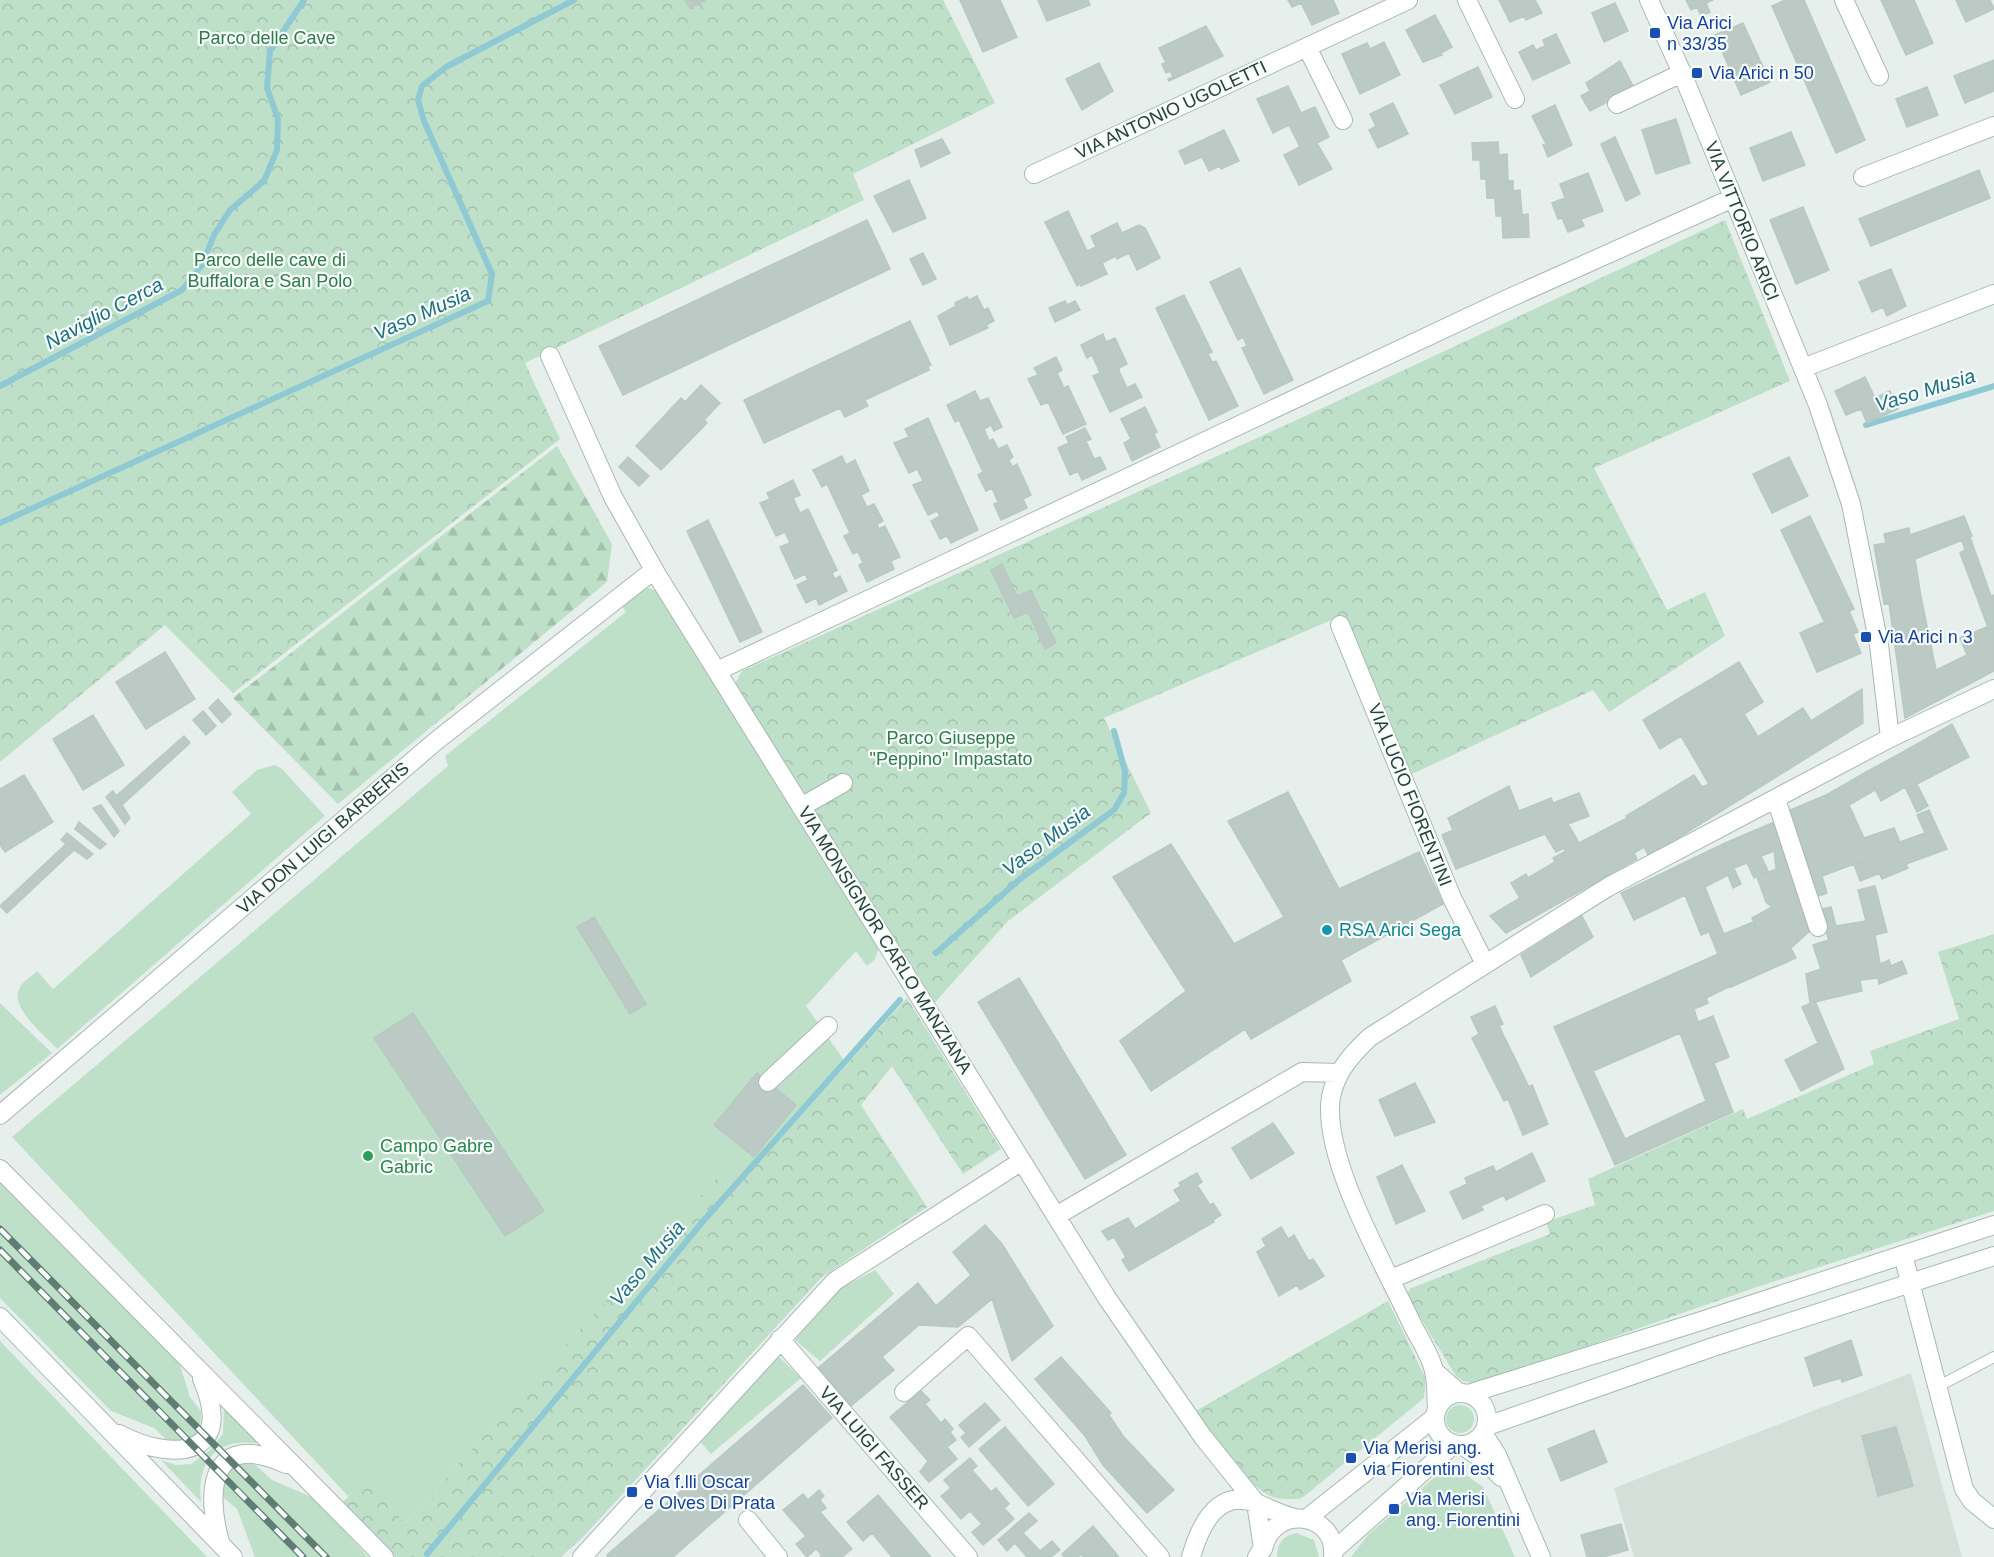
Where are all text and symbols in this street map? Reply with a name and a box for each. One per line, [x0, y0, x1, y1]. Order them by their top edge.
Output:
place label: Via Arici n 33/35 [1667, 13, 1732, 54]
marker: Via Arici n 33/35 [1648, 26, 1662, 40]
park label: Parco delle Cave [198, 28, 336, 48]
street label: VIA ANTONIO UGOLETTI [1072, 57, 1270, 163]
place label: Via Arici n 50 [1709, 63, 1814, 83]
marker: Via Arici n 50 [1690, 66, 1704, 80]
street label: VIA VITTORIO ARICI [1701, 139, 1783, 303]
park label: Parco delle cave di Buffalora e San Polo [188, 250, 352, 291]
water label: Naviglio Cerca [41, 273, 167, 353]
water label: Vaso Musia [370, 282, 474, 344]
water label: Vaso Musia [1872, 364, 1978, 416]
place label: Via Arici n 3 [1878, 627, 1973, 647]
marker: Via Arici n 3 [1859, 630, 1873, 644]
street label: VIA LUCIO FIORENTINI [1364, 701, 1456, 889]
park label: Parco Giuseppe "Peppino" Impastato [870, 728, 1032, 769]
street label: VIA DON LUIGI BARBERIS [233, 758, 413, 918]
water label: Vaso Musia [998, 800, 1094, 880]
street label: VIA MONSIGNOR CARLO MANZIANA [794, 803, 976, 1077]
place label: RSA Arici Sega [1339, 920, 1462, 940]
marker: RSA Arici Sega [1320, 923, 1334, 937]
place label: Campo Gabre Gabric [380, 1136, 493, 1177]
marker: Campo Gabre Gabric [361, 1149, 375, 1163]
water label: Vaso Musia [605, 1216, 689, 1310]
street label: VIA LUIGI FASSER [815, 1383, 933, 1513]
place label: Via Merisi ang. via Fiorentini est [1363, 1438, 1494, 1479]
marker: Via Merisi ang. via Fiorentini est [1344, 1451, 1358, 1465]
place label: Via f.lli Oscar e Olves Di Prata [644, 1472, 776, 1513]
marker: Via f.lli Oscar e Olves Di Prata [625, 1485, 639, 1499]
place label: Via Merisi ang. Fiorentini [1406, 1489, 1520, 1530]
marker: Via Merisi ang. Fiorentini [1387, 1502, 1401, 1516]

